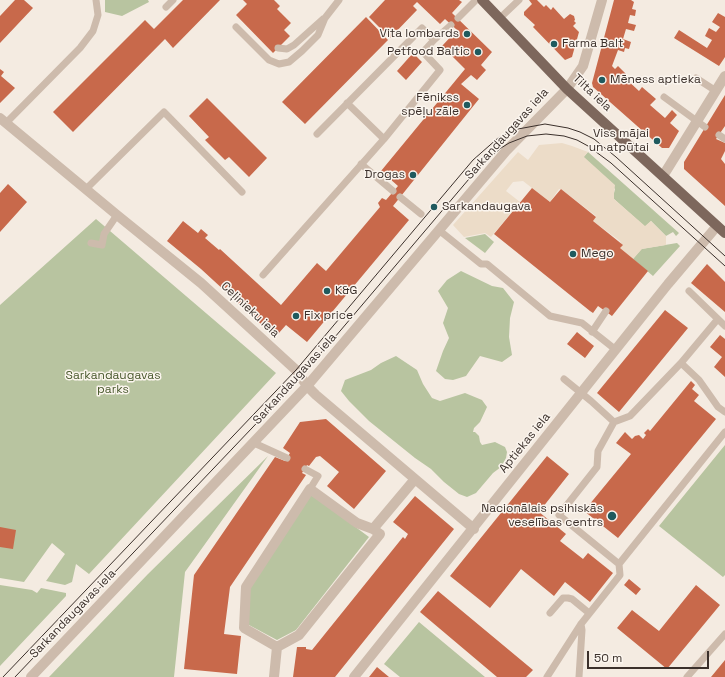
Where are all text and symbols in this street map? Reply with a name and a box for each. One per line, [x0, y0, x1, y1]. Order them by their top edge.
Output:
place label: Vita lombards [379, 27, 459, 41]
marker: Vita lombards [462, 29, 472, 39]
place label: Farma Balt [562, 37, 623, 51]
marker: Farma Balt [549, 39, 559, 49]
place label: Petfood Baltic [387, 45, 470, 59]
marker: Petfood Baltic [473, 47, 483, 57]
street label: Tilta iela [569, 71, 615, 115]
place label: Mēness aptieka [610, 73, 701, 87]
marker: Mēness aptieka [597, 75, 607, 85]
street label: Sarkandaugavas iela [462, 85, 552, 183]
place label: Fēnikss spēļu zāle [401, 91, 459, 119]
marker: Fēnikss spēļu zāle [462, 100, 472, 110]
place label: Viss mājai un atpūtai [589, 127, 649, 155]
marker: Viss mājai un atpūtai [652, 136, 662, 146]
place label: Drogas [364, 168, 405, 182]
marker: Drogas [408, 170, 418, 180]
place label: Sarkandaugava [442, 200, 531, 214]
marker: Sarkandaugava [429, 202, 439, 212]
place label: Mego [581, 247, 614, 261]
marker: Mego [568, 249, 578, 259]
street label: Ceļinieku iela [218, 279, 282, 341]
place label: K&G [335, 284, 357, 298]
marker: K&G [322, 286, 332, 296]
place label: Fix price [304, 309, 353, 323]
marker: Fix price [291, 311, 301, 321]
street label: Sarkandaugavas iela [250, 330, 340, 428]
park label: Sarkandaugavas parks [66, 369, 160, 397]
street label: Aptiekas iela [496, 410, 554, 476]
place label: Nacionālais psihiskās veselības centrs [481, 502, 603, 530]
marker: Nacionālais psihiskās veselības centrs [606, 510, 618, 522]
street label: Sarkandaugavas iela [27, 567, 119, 661]
scale bar [589, 643, 711, 669]
text: 50 m [594, 650, 622, 666]

